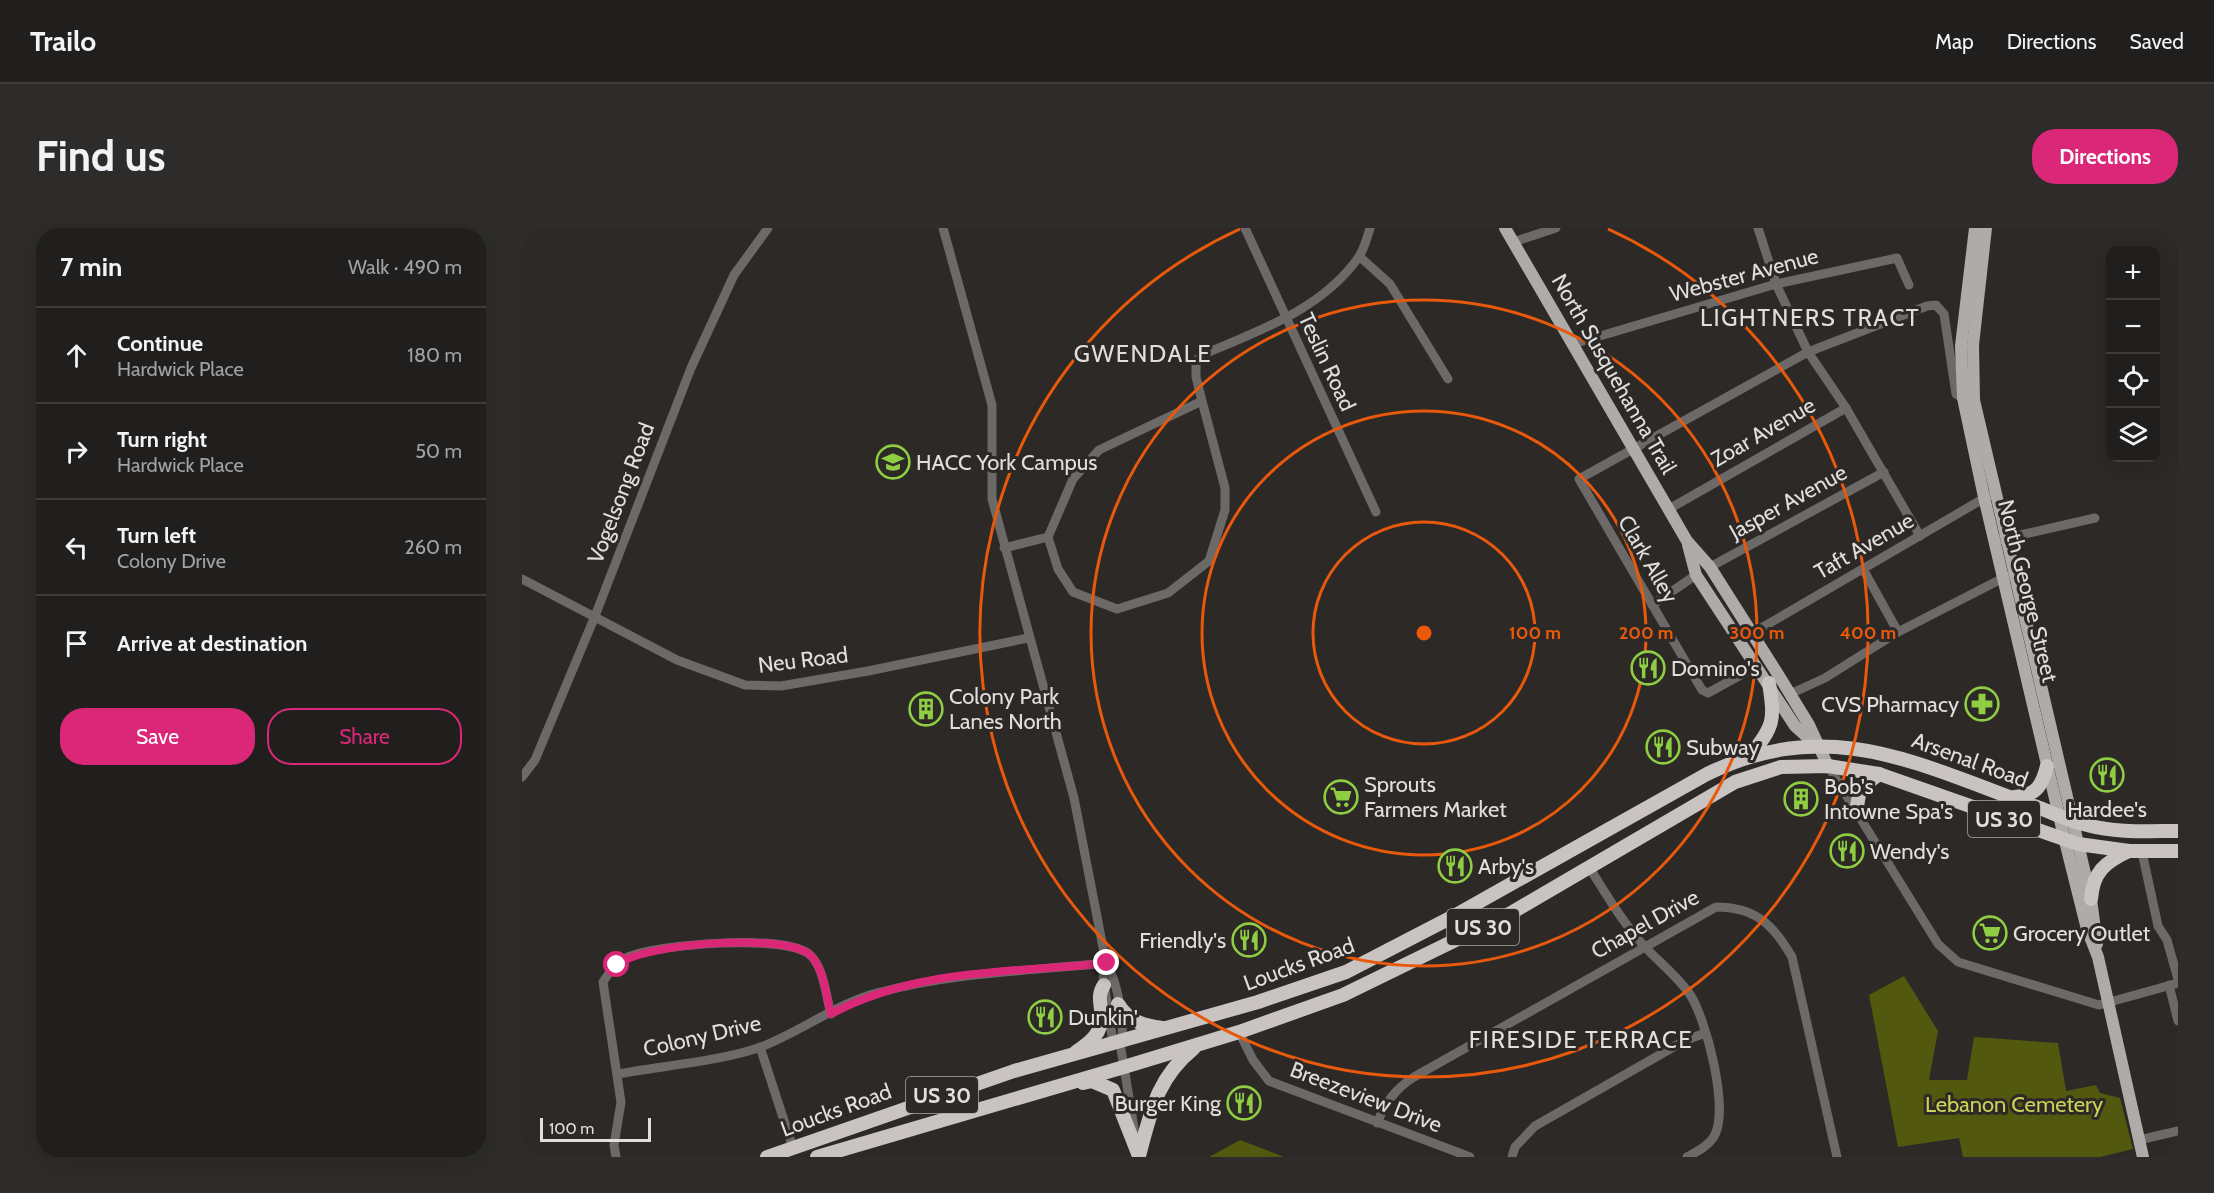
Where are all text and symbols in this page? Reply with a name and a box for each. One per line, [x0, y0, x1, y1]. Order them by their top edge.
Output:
text: Trailo [30, 24, 96, 58]
text: Map [1935, 29, 1974, 54]
text: Directions [2007, 29, 2096, 54]
text: Saved [2129, 29, 2184, 54]
button: Directions [2032, 129, 2178, 184]
text: Find us [36, 130, 165, 182]
street label: Webster Avenue [1667, 242, 1821, 308]
map controls [2106, 246, 2160, 462]
button: + [2106, 246, 2160, 300]
text: 7 min [60, 251, 122, 283]
text: Walk · 490 m [348, 255, 462, 279]
street label: North Susquehanna Trail [1546, 269, 1683, 480]
button: − [2106, 300, 2160, 354]
district label: LIGHTNERS TRACT [1700, 303, 1920, 332]
street label: Teslin Road [1293, 309, 1361, 415]
text: Continue [117, 330, 203, 357]
icon: ahead [60, 339, 93, 372]
district label: GWENDALE [1074, 339, 1212, 368]
text: 180 m [407, 343, 462, 367]
button: locate [2106, 354, 2160, 408]
text: Hardwick Place [117, 357, 244, 381]
street label: Zoar Avenue [1706, 391, 1820, 473]
button: layers [2106, 408, 2160, 462]
street label: Vogelsong Road [582, 419, 660, 567]
text: Turn right [117, 426, 207, 453]
icon: right [60, 435, 93, 468]
text: 50 m [415, 439, 462, 463]
school or university icon: HACC York Campus [875, 444, 911, 480]
place label: HACC York Campus [916, 449, 1097, 476]
text: Hardwick Place [117, 453, 244, 477]
street label: Jasper Avenue [1724, 459, 1852, 546]
street label: North George Street [1992, 497, 2064, 686]
street label: Taft Avenue [1810, 507, 1918, 585]
street label: Clark Alley [1612, 510, 1684, 608]
text: Turn left [117, 522, 196, 549]
icon: left [60, 531, 93, 564]
text: 260 m [404, 535, 462, 559]
text: Colony Drive [117, 549, 226, 573]
text: 100 m [1509, 622, 1561, 644]
text: 200 m [1619, 622, 1673, 644]
text: 300 m [1730, 622, 1784, 644]
text: 400 m [1840, 622, 1896, 644]
centre of rings [1414, 623, 1434, 643]
icon: arrive [60, 627, 93, 660]
text: Arrive at destination [117, 630, 307, 657]
street label: Neu Road [756, 641, 850, 679]
restaurant icon: Domino's [1630, 650, 1666, 686]
place label: Domino's [1671, 655, 1760, 682]
place label: Colony Park Lanes North [949, 683, 1062, 735]
pharmacy icon: CVS Pharmacy [1964, 686, 2000, 722]
building icon: Colony Park Lanes North [908, 691, 944, 727]
place label: CVS Pharmacy [1821, 691, 1959, 718]
button: Save [60, 708, 255, 765]
button: Share [267, 708, 462, 765]
street label: Arsenal Road [1908, 727, 2032, 793]
restaurant icon: Subway [1645, 729, 1681, 765]
place label: Subway [1686, 734, 1759, 761]
restaurant icon: Hardee's [2089, 757, 2125, 793]
place label: Sprouts Farmers Market [1364, 771, 1507, 823]
place label: Bob's Intowne Spa's [1824, 773, 1953, 825]
supermarket icon: Sprouts Farmers Market [1323, 779, 1359, 815]
building icon: Bob's Intowne Spa's [1783, 781, 1819, 817]
place label: Hardee's [2067, 796, 2147, 823]
road number: US 30 [1968, 801, 2040, 837]
restaurant icon: Wendy's [1829, 833, 1865, 869]
place label: Wendy's [1870, 838, 1949, 865]
restaurant icon: Arby's [1437, 848, 1473, 884]
place label: Arby's [1478, 853, 1534, 880]
street label: Chapel Drive [1586, 883, 1704, 965]
road number: US 30 [1447, 909, 1519, 945]
supermarket icon: Grocery Outlet [1972, 915, 2008, 951]
place label: Grocery Outlet [2013, 920, 2151, 947]
restaurant icon: Friendly's [1231, 922, 1267, 958]
place label: Friendly's [1139, 927, 1226, 954]
street label: Loucks Road [1240, 931, 1358, 997]
route end [1093, 949, 1119, 975]
route start [603, 951, 629, 977]
restaurant icon: Dunkin' [1027, 999, 1063, 1035]
place label: Dunkin' [1068, 1004, 1138, 1031]
street label: Colony Drive [641, 1009, 763, 1063]
district label: FIRESIDE TERRACE [1469, 1025, 1693, 1054]
street label: Breezeview Drive [1286, 1056, 1446, 1138]
street label: Loucks Road [777, 1077, 895, 1143]
road number: US 30 [906, 1077, 978, 1113]
restaurant icon: Burger King [1226, 1085, 1262, 1121]
place label: Burger King [1115, 1090, 1222, 1117]
park label: Lebanon Cemetery [1925, 1091, 2103, 1118]
scale bar [540, 1115, 651, 1142]
text: 100 m [549, 1119, 594, 1138]

